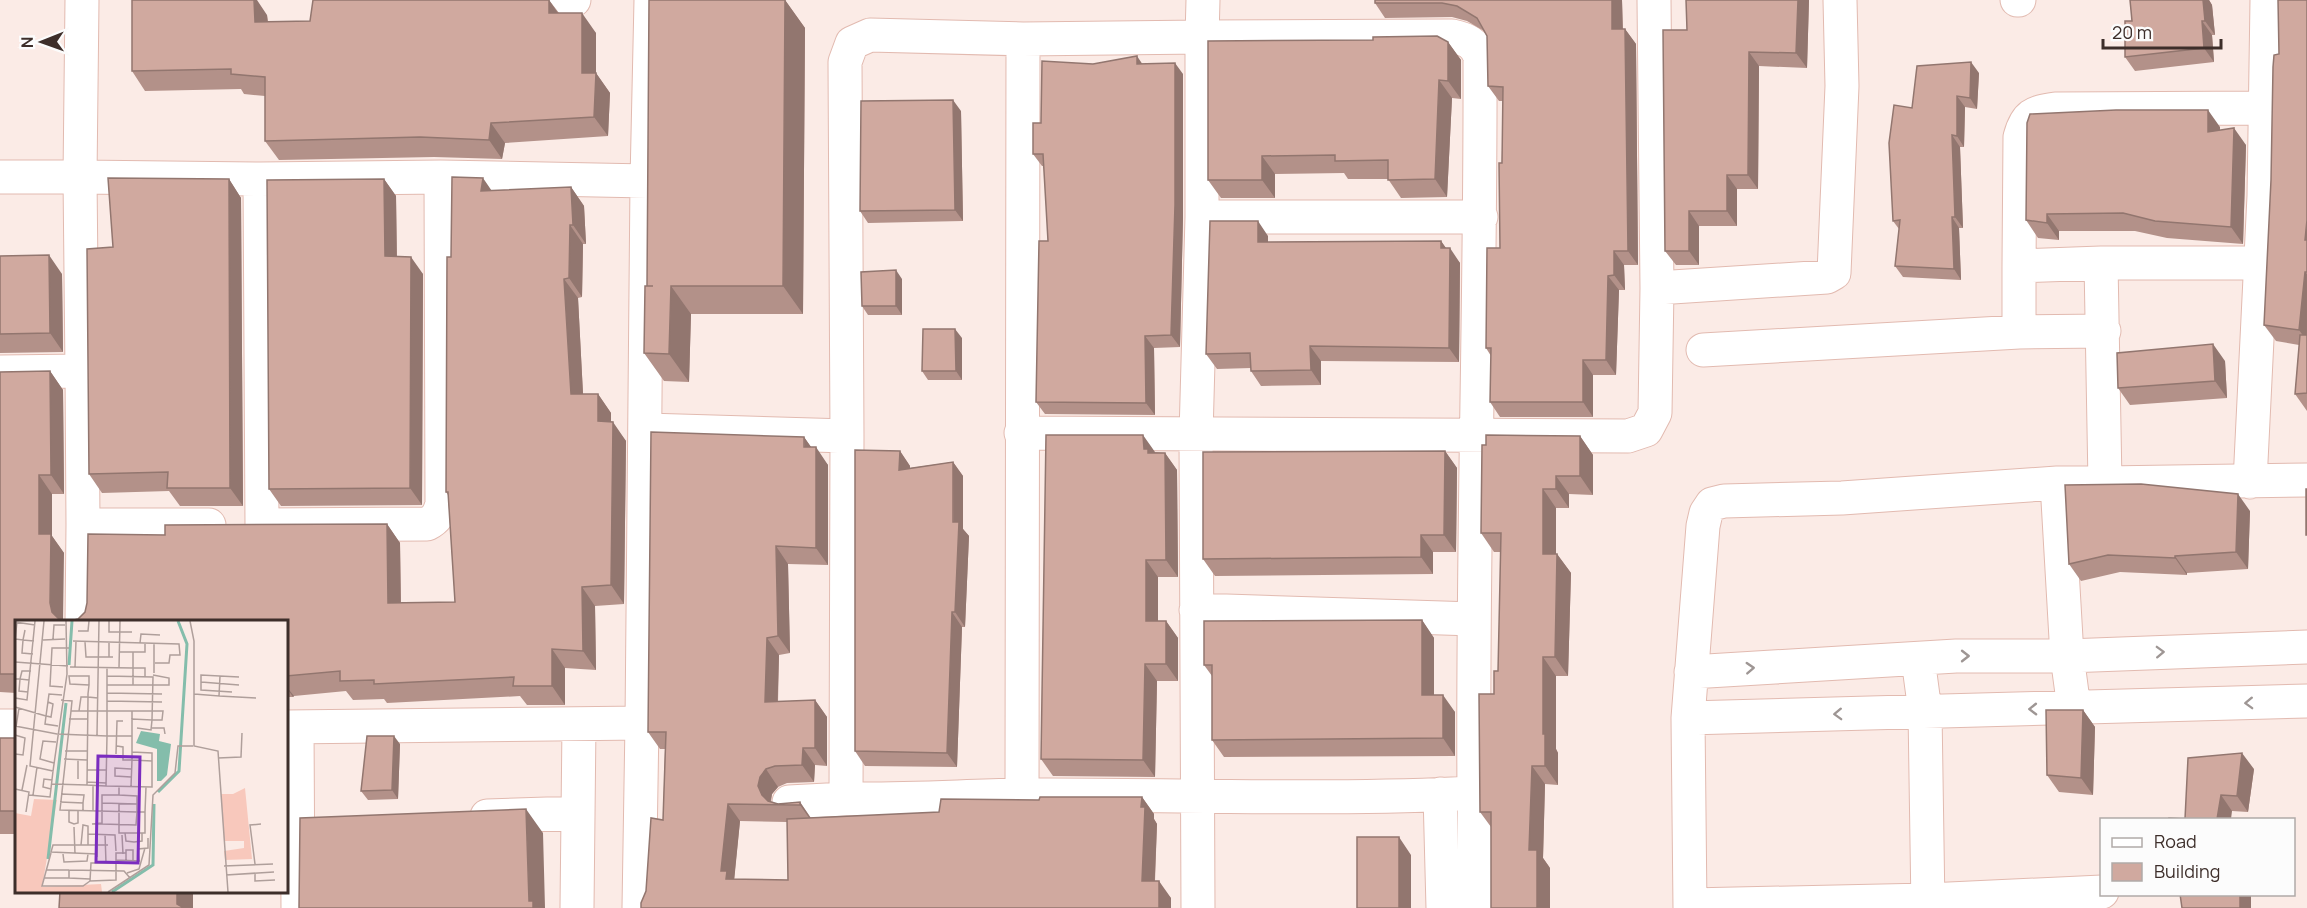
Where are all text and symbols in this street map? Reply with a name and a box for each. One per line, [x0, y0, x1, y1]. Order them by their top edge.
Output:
north arrow [12, 12, 72, 72]
scale bar [2103, 12, 2222, 50]
text: 20 m [2112, 20, 2152, 44]
text: N [16, 36, 38, 48]
inset map [15, 620, 288, 893]
one-way arrow [2156, 646, 2165, 659]
one-way arrow [1961, 650, 1970, 662]
one-way arrow [1745, 662, 1754, 675]
one-way arrow [2244, 696, 2253, 709]
one-way arrow [2028, 703, 2037, 715]
one-way arrow [1833, 708, 1842, 720]
legend [2100, 818, 2295, 896]
text: Road [2154, 829, 2197, 853]
text: Building [2154, 859, 2220, 883]

